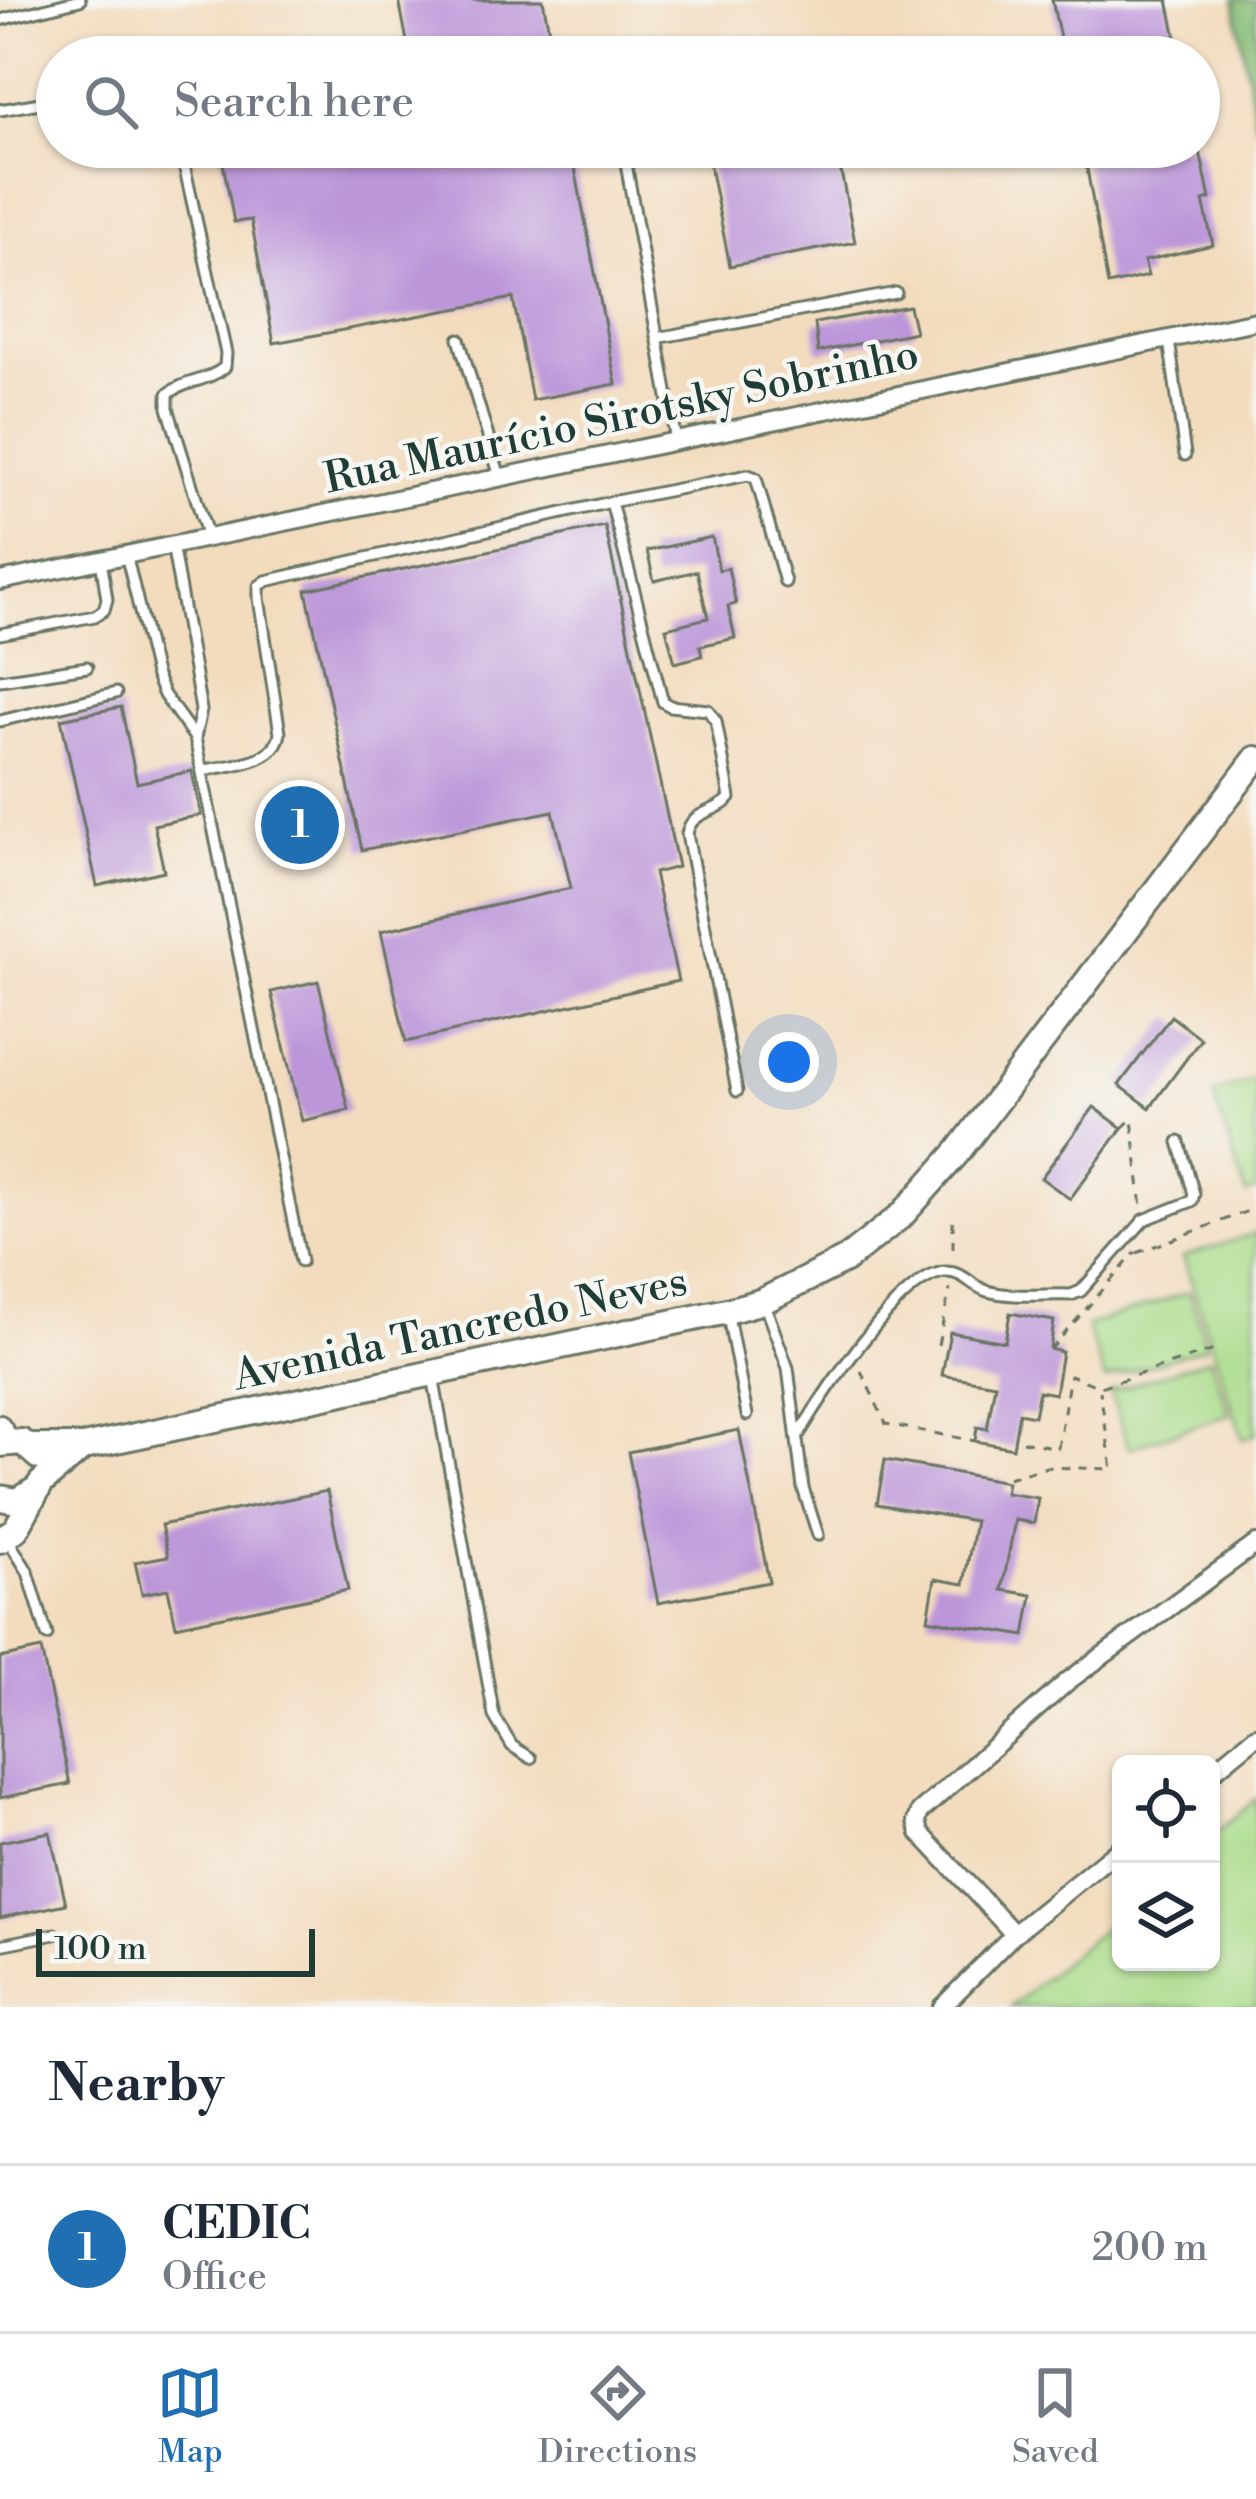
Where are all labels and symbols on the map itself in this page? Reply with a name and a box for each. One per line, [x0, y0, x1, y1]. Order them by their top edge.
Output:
street label: Rua Maurício Sirotsky Sobrinho [320, 329, 924, 507]
pin: 1 [261, 780, 339, 870]
your location [759, 1032, 819, 1092]
street label: Avenida Tancredo Neves [228, 1255, 692, 1404]
scale bar [36, 1923, 315, 1976]

